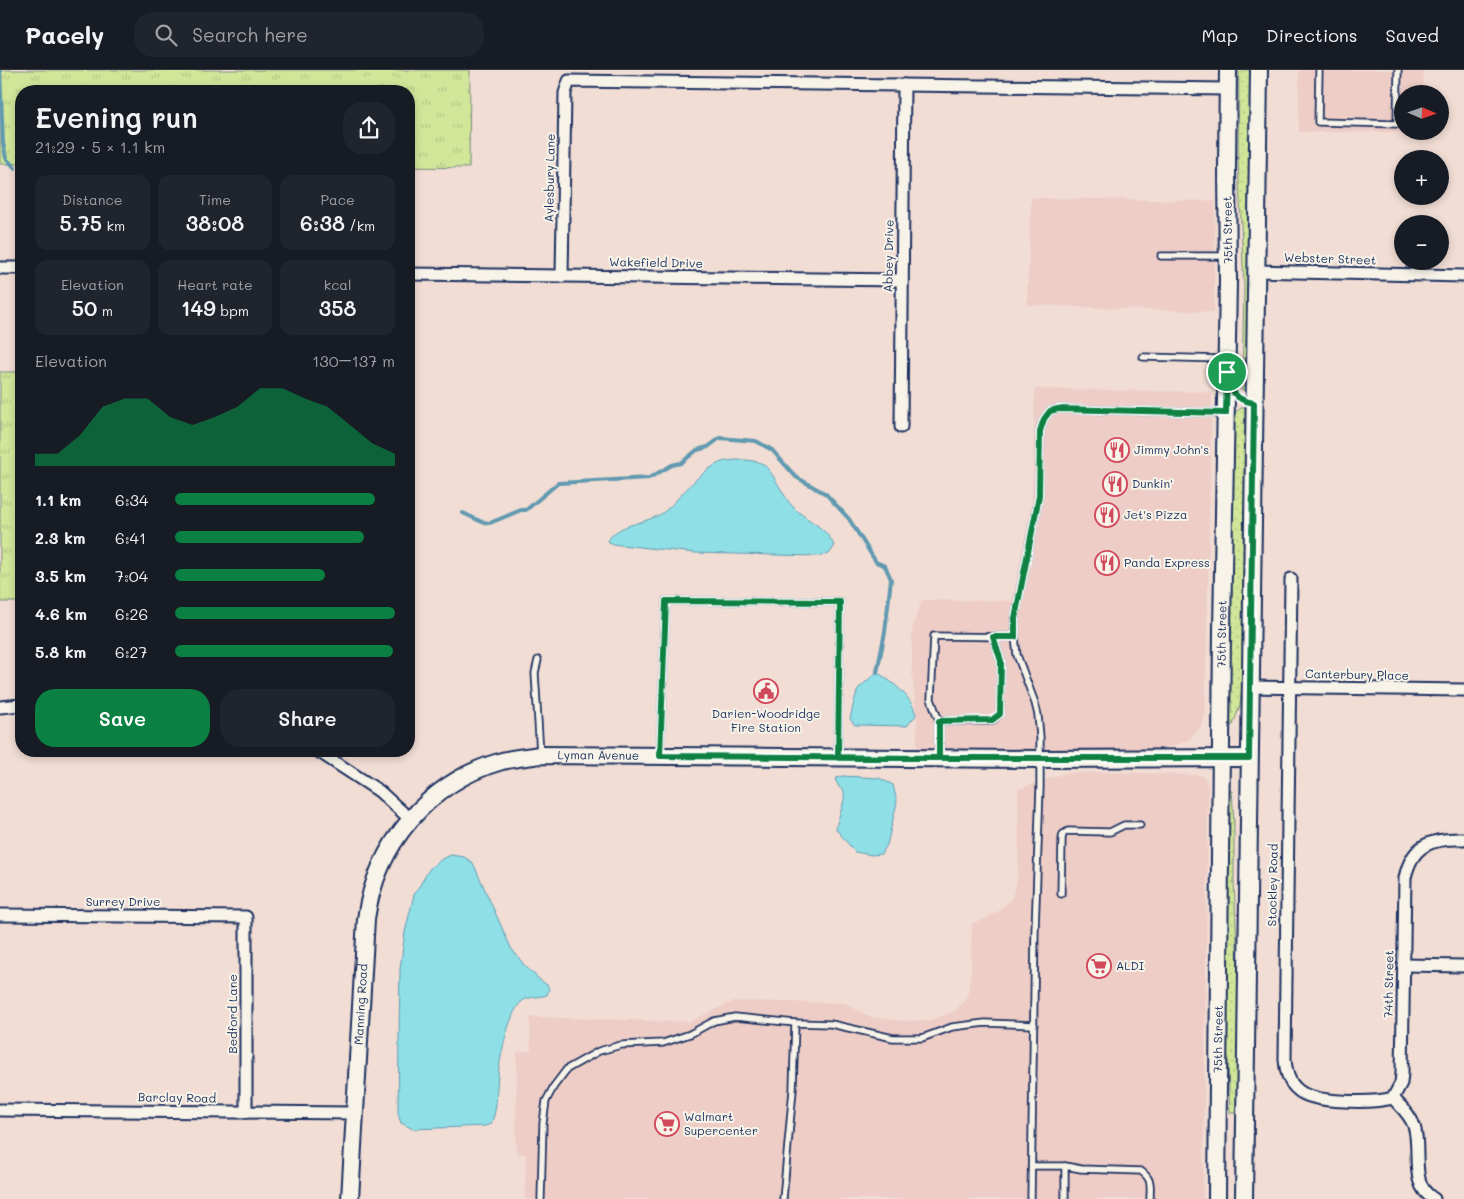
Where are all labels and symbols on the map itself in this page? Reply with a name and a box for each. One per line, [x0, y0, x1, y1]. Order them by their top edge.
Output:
north arrow [1394, 85, 1449, 140]
street label: Aylesbury Lane [540, 133, 558, 223]
street label: 75th Street [1218, 196, 1236, 264]
street label: Abbey Drive [879, 219, 897, 293]
street label: Webster Street [1284, 248, 1376, 268]
street label: Wakefield Drive [609, 253, 703, 271]
pin [1206, 351, 1248, 393]
restaurant icon: Jimmy John's [1104, 437, 1130, 463]
place label: Jimmy John's [1134, 441, 1209, 457]
restaurant icon: Dunkin' [1102, 471, 1128, 497]
place label: Dunkin' [1132, 475, 1173, 491]
restaurant icon: Jet's Pizza [1094, 502, 1120, 528]
place label: Jet's Pizza [1124, 506, 1187, 522]
restaurant icon: Panda Express [1094, 550, 1120, 576]
place label: Panda Express [1124, 554, 1210, 570]
street label: 75th Street [1213, 600, 1230, 668]
street label: Canterbury Place [1305, 665, 1409, 683]
public building icon: Darien-Woodridge Fire Station [753, 678, 779, 704]
place label: Darien-Woodridge Fire Station [712, 705, 820, 735]
street label: Lyman Avenue [558, 746, 639, 763]
street label: Stockley Road [1263, 843, 1281, 927]
street label: Surrey Drive [86, 893, 160, 909]
street label: 74th Street [1379, 950, 1397, 1018]
supermarket icon: ALDI [1086, 953, 1112, 979]
place label: ALDI [1116, 957, 1144, 973]
street label: Manning Road [350, 963, 370, 1045]
street label: Bedford Lane [224, 974, 240, 1054]
street label: 75th Street [1209, 1005, 1226, 1073]
street label: Barclay Road [138, 1088, 217, 1106]
place label: Walmart Supercenter [684, 1108, 758, 1138]
supermarket icon: Walmart Supercenter [654, 1111, 680, 1137]

